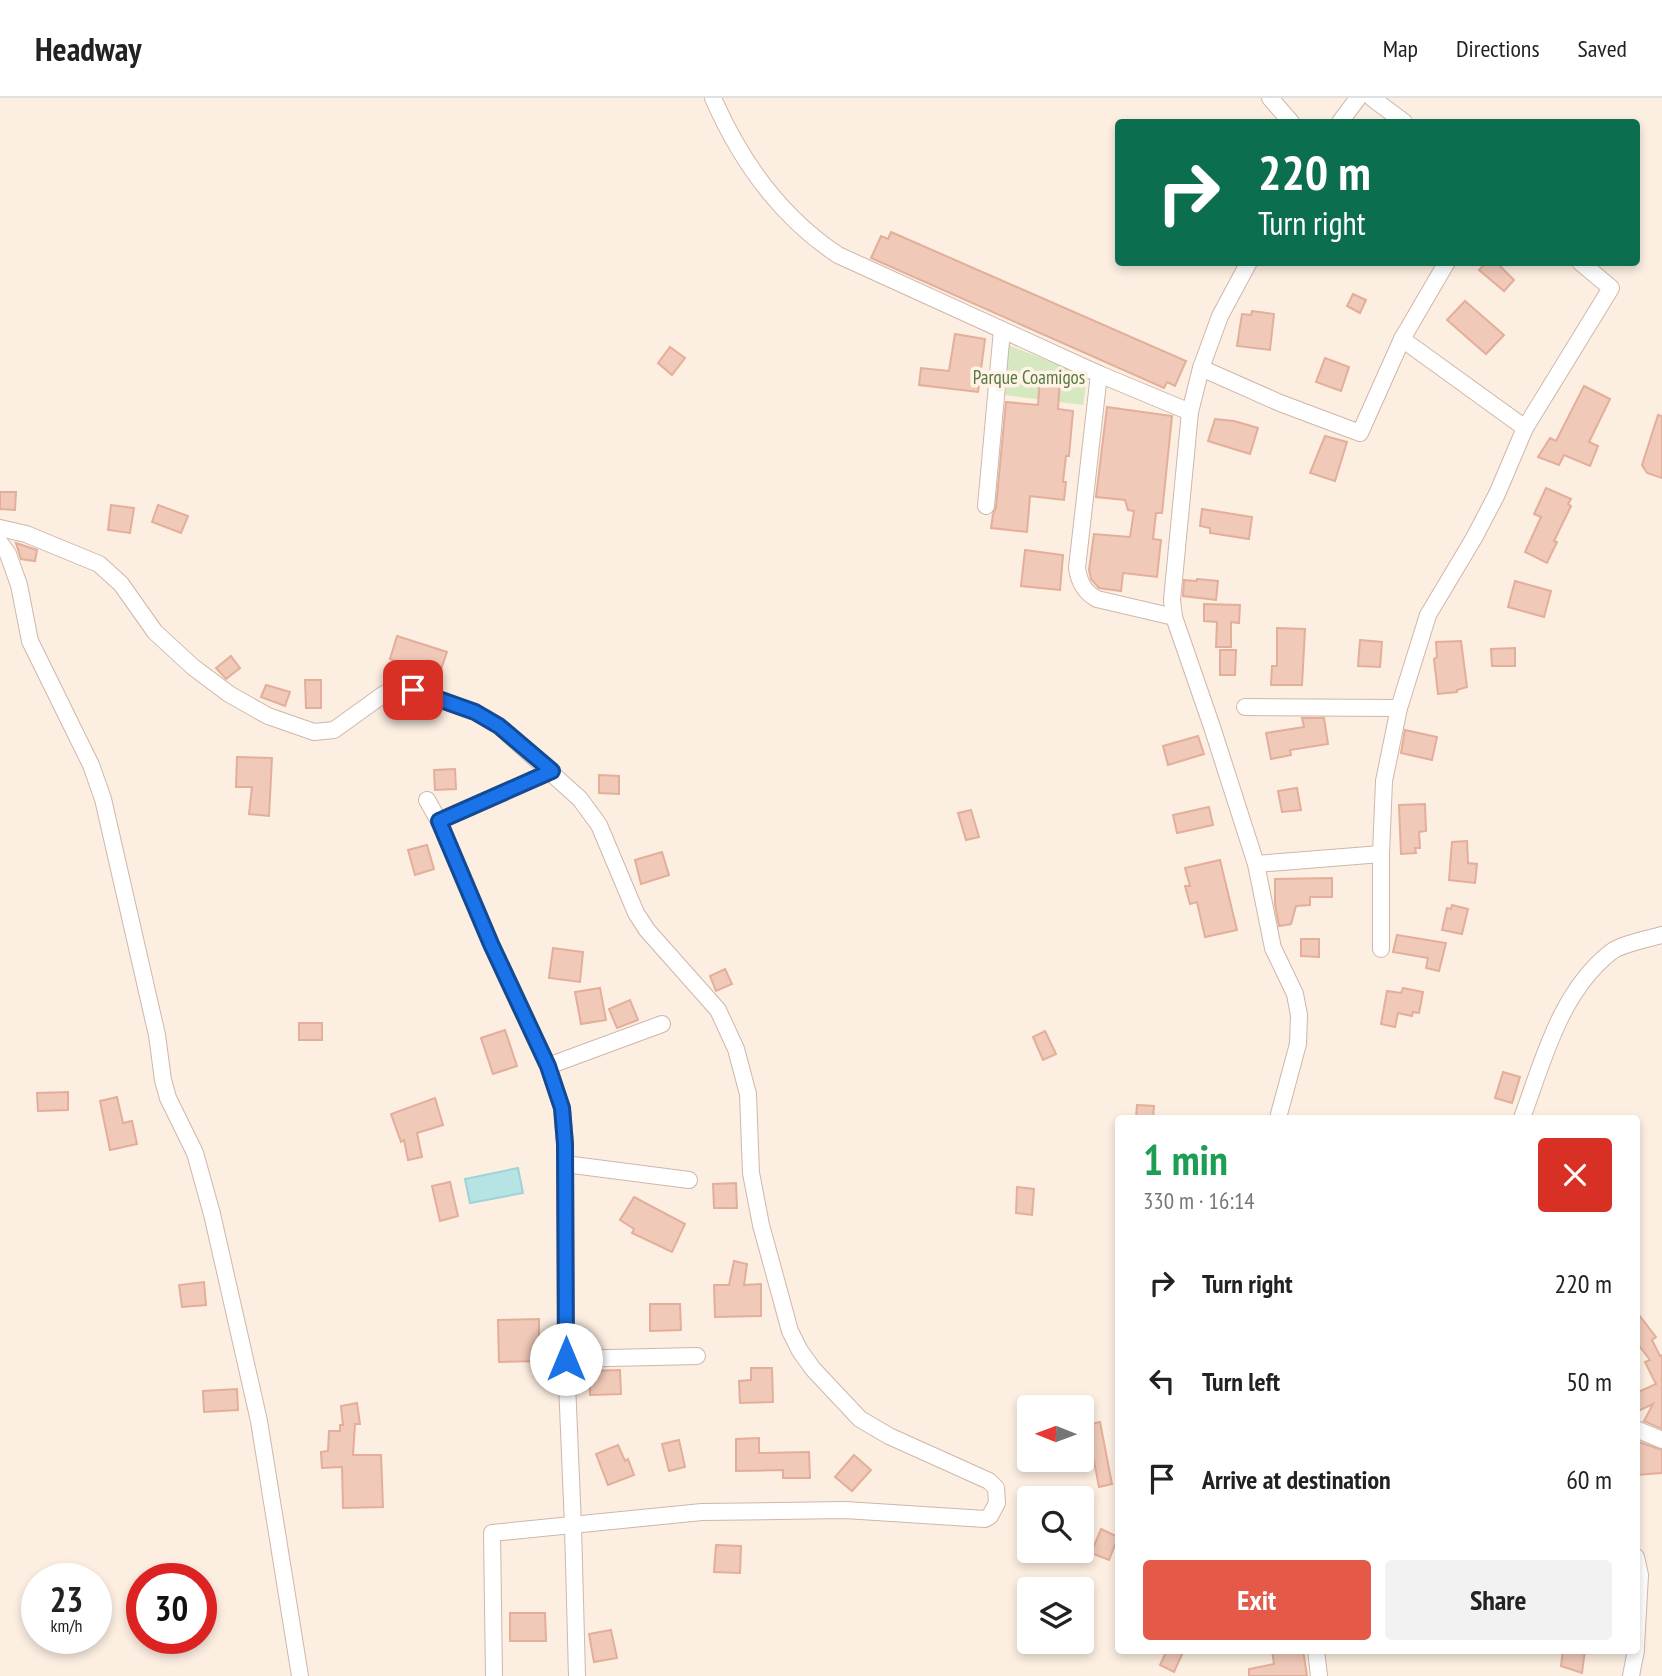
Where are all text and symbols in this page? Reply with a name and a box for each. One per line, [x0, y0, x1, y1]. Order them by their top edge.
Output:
text: Headway [35, 27, 142, 70]
text: Map [1383, 33, 1418, 64]
text: Directions [1456, 33, 1540, 64]
text: Saved [1578, 33, 1627, 64]
text: 220 m [1258, 140, 1371, 204]
icon: right [1143, 147, 1234, 238]
text: Turn right [1258, 202, 1366, 244]
park label: Parque Coamigos [973, 365, 1085, 389]
pin [383, 660, 443, 720]
icon: arrive [394, 671, 432, 709]
text: 1 min [1143, 1132, 1228, 1187]
button: close [1538, 1138, 1612, 1212]
text: 330 m · 16:14 [1143, 1186, 1255, 1215]
icon: right [1143, 1264, 1181, 1302]
text: Turn right [1202, 1267, 1293, 1300]
text: 220 m [1554, 1267, 1612, 1300]
position arrow [529, 1322, 603, 1396]
icon: left [1143, 1362, 1181, 1400]
text: Turn left [1202, 1365, 1280, 1398]
text: 50 m [1566, 1365, 1612, 1398]
north arrow [1017, 1395, 1094, 1472]
map controls [1017, 1395, 1094, 1654]
icon: arrive [1143, 1460, 1181, 1498]
text: Arrive at destination [1202, 1463, 1391, 1496]
text: 60 m [1566, 1463, 1612, 1496]
button: search [1017, 1486, 1094, 1563]
button: Exit [1143, 1560, 1371, 1640]
button: Share [1385, 1560, 1612, 1640]
speed limit sign: 30 [126, 1563, 217, 1654]
text: 23 [50, 1576, 83, 1622]
button: layers [1017, 1577, 1094, 1654]
text: km/h [51, 1614, 82, 1637]

